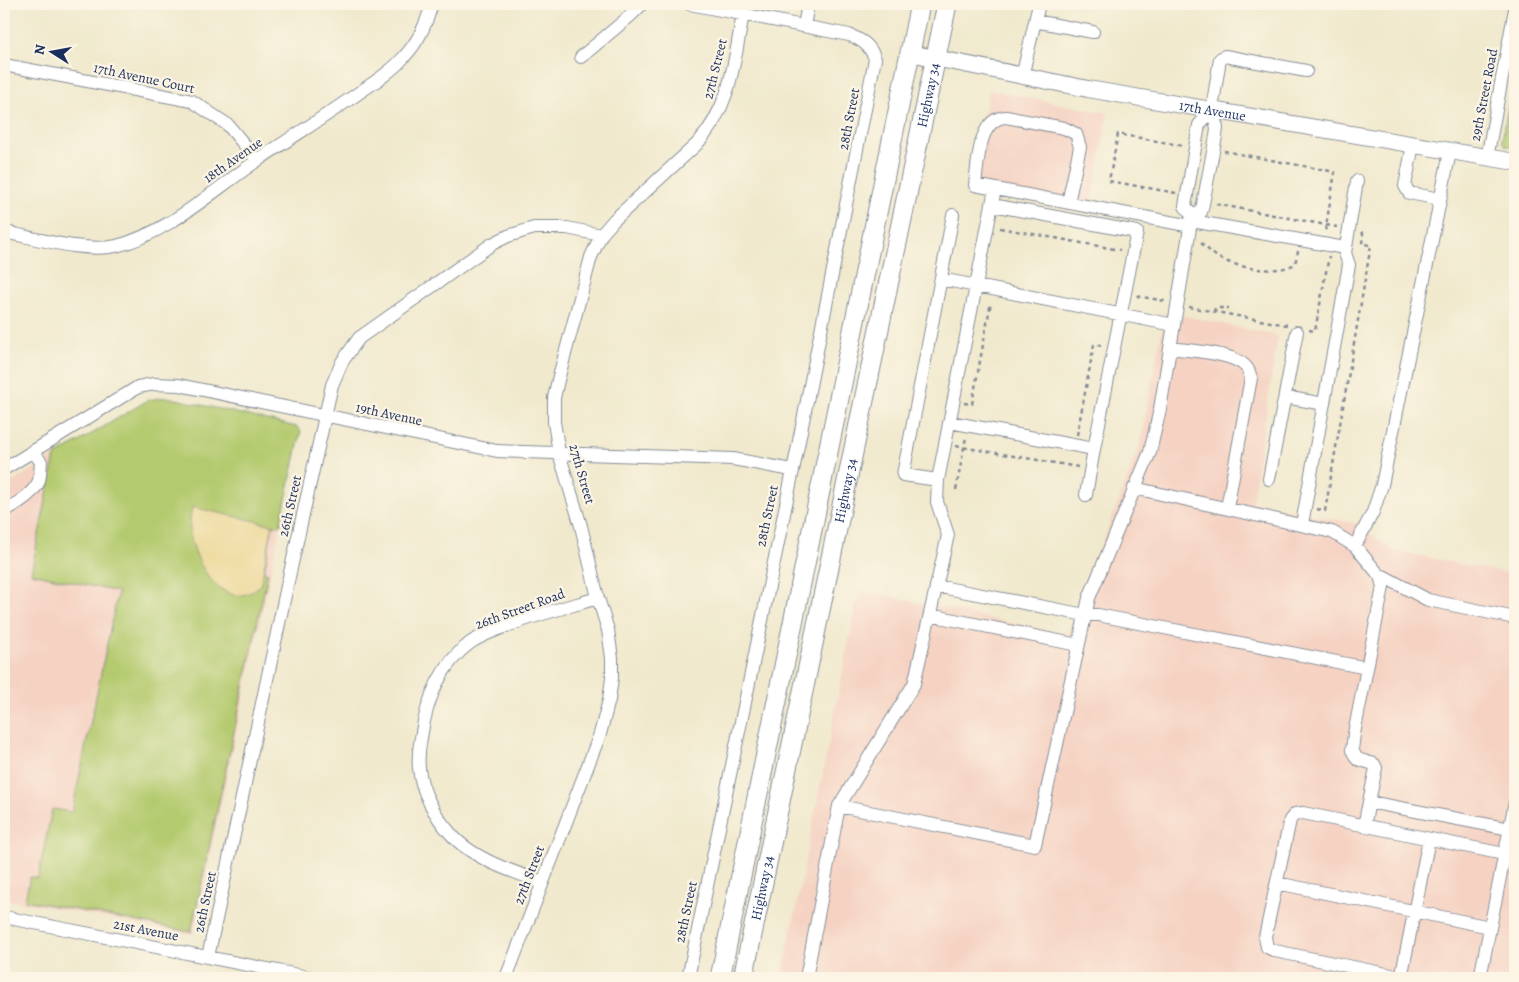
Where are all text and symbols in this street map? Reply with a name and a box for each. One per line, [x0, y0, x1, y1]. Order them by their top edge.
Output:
north arrow [28, 28, 78, 78]
street label: 27th Street [698, 36, 732, 101]
text: N [29, 43, 50, 56]
street label: 29th Street Road [1466, 46, 1502, 143]
street label: 17th Avenue Court [92, 58, 197, 98]
street label: Highway 34 [912, 61, 944, 129]
street label: 28th Street [834, 86, 864, 152]
street label: 17th Avenue [1178, 95, 1247, 125]
street label: 18th Avenue [200, 133, 266, 187]
street label: 19th Avenue [354, 398, 424, 430]
street label: 27th Street [564, 442, 600, 507]
street label: Highway 34 [829, 456, 861, 525]
street label: 26th Street [274, 473, 306, 539]
street label: 28th Street [751, 483, 783, 549]
street label: 26th Street Road [472, 584, 568, 634]
street label: 27th Street [509, 842, 549, 907]
street label: Highway 34 [746, 854, 778, 922]
street label: 26th Street [189, 869, 221, 935]
street label: 28th Street [670, 879, 702, 945]
street label: 21st Avenue [112, 914, 180, 946]

